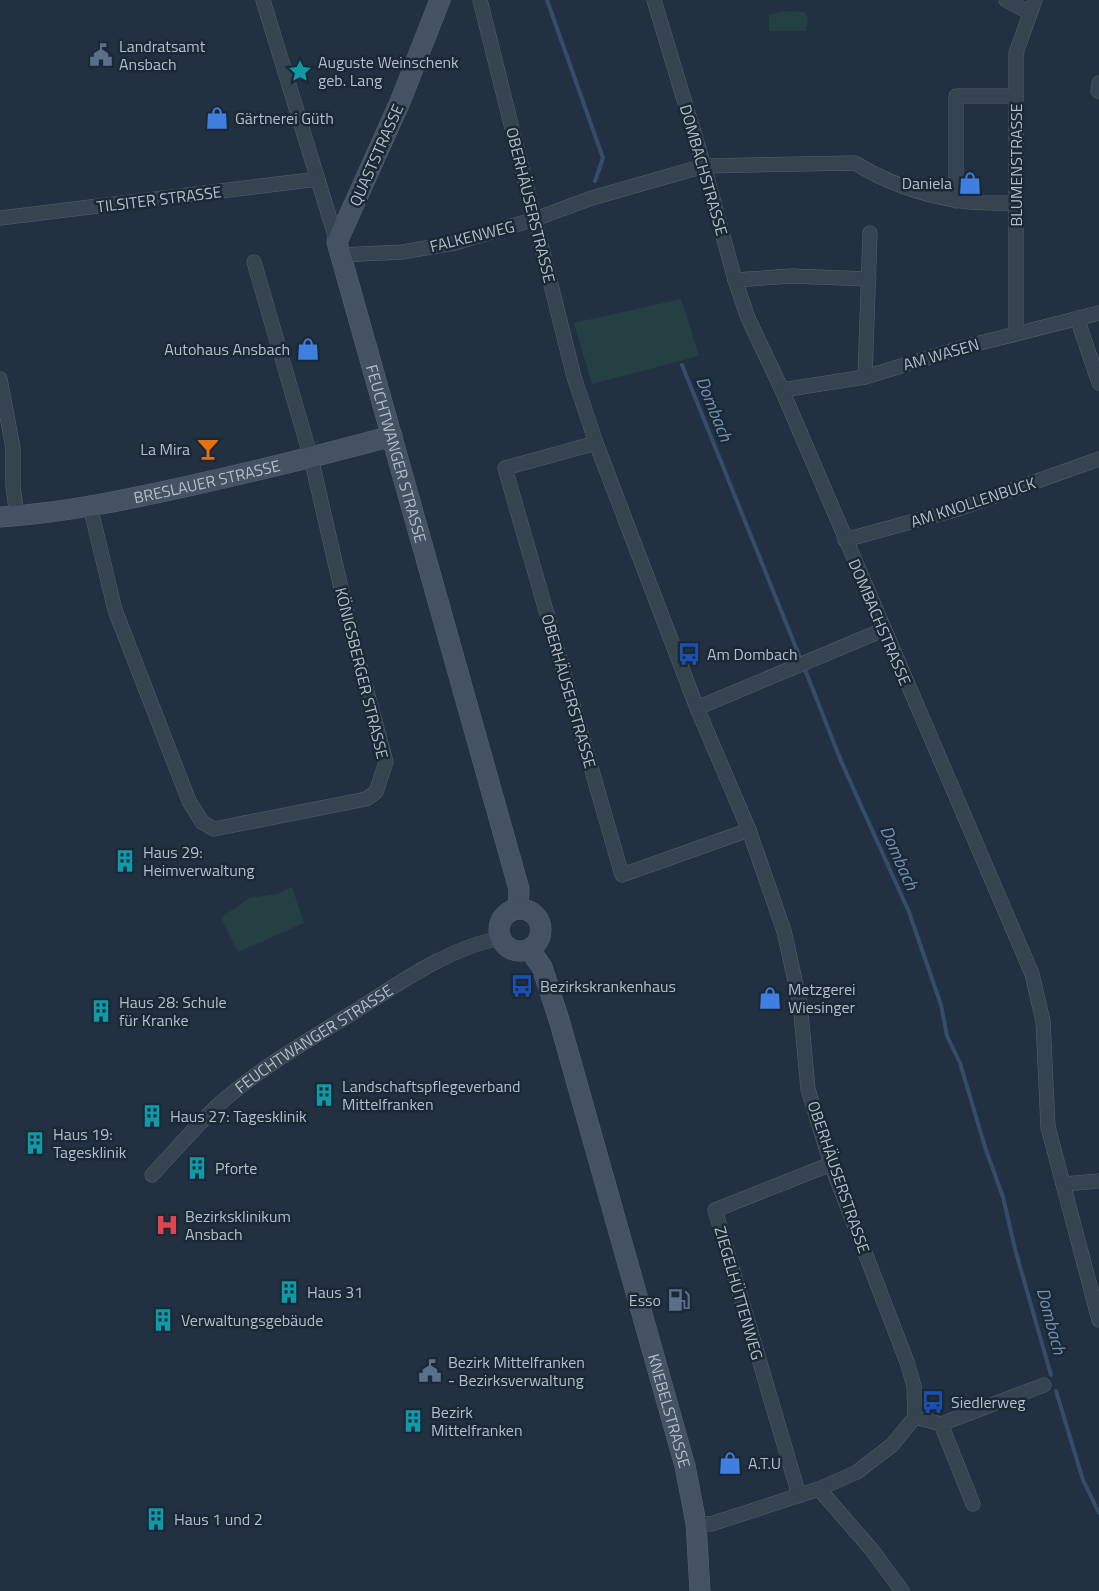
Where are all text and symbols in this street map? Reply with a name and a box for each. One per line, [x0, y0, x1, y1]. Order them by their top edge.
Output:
place label: Landratsamt Ansbach [119, 34, 206, 76]
public building icon: Landratsamt Ansbach [88, 42, 114, 68]
place label: Auguste Weinschenk geb. Lang [318, 50, 459, 92]
place icon: Auguste Weinschenk geb. Lang [287, 58, 313, 84]
street label: QUASTSTRASSE [343, 100, 409, 210]
street label: DOMBACHSTRASSE [674, 102, 734, 238]
street label: BLUMENSTRASSE [1004, 103, 1028, 227]
shop icon: Gärtnerei Güth [204, 105, 230, 131]
place label: Gärtnerei Güth [235, 106, 334, 130]
street label: OBERHÄUSERSTRASSE [500, 125, 562, 285]
shop icon: Daniela [957, 170, 983, 196]
place label: Daniela [902, 171, 952, 195]
street label: TILSITER STRASSE [95, 179, 223, 219]
street label: FALKENWEG [427, 214, 517, 258]
street label: AM WASEN [900, 332, 982, 376]
shop icon: Autohaus Ansbach [295, 336, 321, 362]
place label: Autohaus Ansbach [164, 337, 290, 361]
street label: FEUCHTWANGER STRASSE [360, 362, 433, 546]
water label: Dombach [689, 372, 740, 446]
bar icon: La Mira [195, 436, 221, 462]
place label: La Mira [140, 437, 190, 461]
street label: BRESLAUER STRASSE [131, 453, 283, 509]
street label: AM KNOLLENBUCK [908, 471, 1038, 533]
street label: DOMBACHSTRASSE [843, 555, 918, 689]
street label: KÖNIGSBERGER STRASSE [329, 585, 395, 761]
street label: OBERHÄUSERSTRASSE [535, 611, 603, 771]
bus stop icon: Am Dombach [676, 641, 702, 667]
place label: Am Dombach [707, 642, 798, 666]
water label: Dombach [873, 821, 926, 895]
place label: Haus 29: Heimverwaltung [143, 840, 255, 882]
building icon: Haus 29: Heimverwaltung [112, 848, 138, 874]
bus stop icon: Bezirkskrankenhaus [509, 973, 535, 999]
place label: Bezirkskrankenhaus [540, 974, 676, 998]
place label: Metzgerei Wiesinger [788, 977, 856, 1019]
street label: FEUCHTWANGER STRASSE [229, 978, 397, 1099]
shop icon: Metzgerei Wiesinger [757, 985, 783, 1011]
place label: Haus 28: Schule für Kranke [119, 990, 227, 1032]
building icon: Haus 28: Schule für Kranke [88, 998, 114, 1024]
place label: Landschaftspflegeverband Mittelfranken [342, 1074, 520, 1116]
building icon: Landschaftspflegeverband Mittelfranken [311, 1082, 337, 1108]
street label: OBERHÄUSERSTRASSE [802, 1098, 876, 1256]
building icon: Haus 27: Tagesklinik [139, 1103, 165, 1129]
place label: Haus 27: Tagesklinik [170, 1104, 307, 1128]
place label: Haus 19: Tagesklinik [53, 1122, 127, 1164]
building icon: Haus 19: Tagesklinik [22, 1130, 48, 1156]
building icon: Pforte [184, 1155, 210, 1181]
place label: Pforte [215, 1156, 257, 1180]
place label: Bezirksklinikum Ansbach [185, 1204, 291, 1246]
hospital icon: Bezirksklinikum Ansbach [154, 1212, 180, 1238]
street label: ZIEGELHÜTTENWEG [708, 1223, 770, 1363]
building icon: Haus 31 [276, 1279, 302, 1305]
place label: Haus 31 [307, 1280, 363, 1304]
water label: Dombach [1030, 1285, 1074, 1358]
fuel station icon: Esso [666, 1287, 692, 1313]
place label: Esso [629, 1288, 661, 1312]
building icon: Verwaltungsgebäude [150, 1307, 176, 1333]
place label: Verwaltungsgebäude [181, 1308, 323, 1332]
place label: Bezirk Mittelfranken - Bezirksverwaltung [448, 1350, 585, 1392]
street label: KNEBELSTRASSE [642, 1351, 697, 1471]
public building icon: Bezirk Mittelfranken - Bezirksverwaltung [417, 1358, 443, 1384]
bus stop icon: Siedlerweg [920, 1389, 946, 1415]
place label: Siedlerweg [951, 1390, 1025, 1414]
place label: Bezirk Mittelfranken [431, 1400, 523, 1442]
building icon: Bezirk Mittelfranken [400, 1408, 426, 1434]
shop icon: A.T.U [717, 1450, 743, 1476]
place label: A.T.U [748, 1451, 781, 1475]
building icon: Haus 1 und 2 [143, 1506, 169, 1532]
place label: Haus 1 und 2 [174, 1507, 263, 1531]

